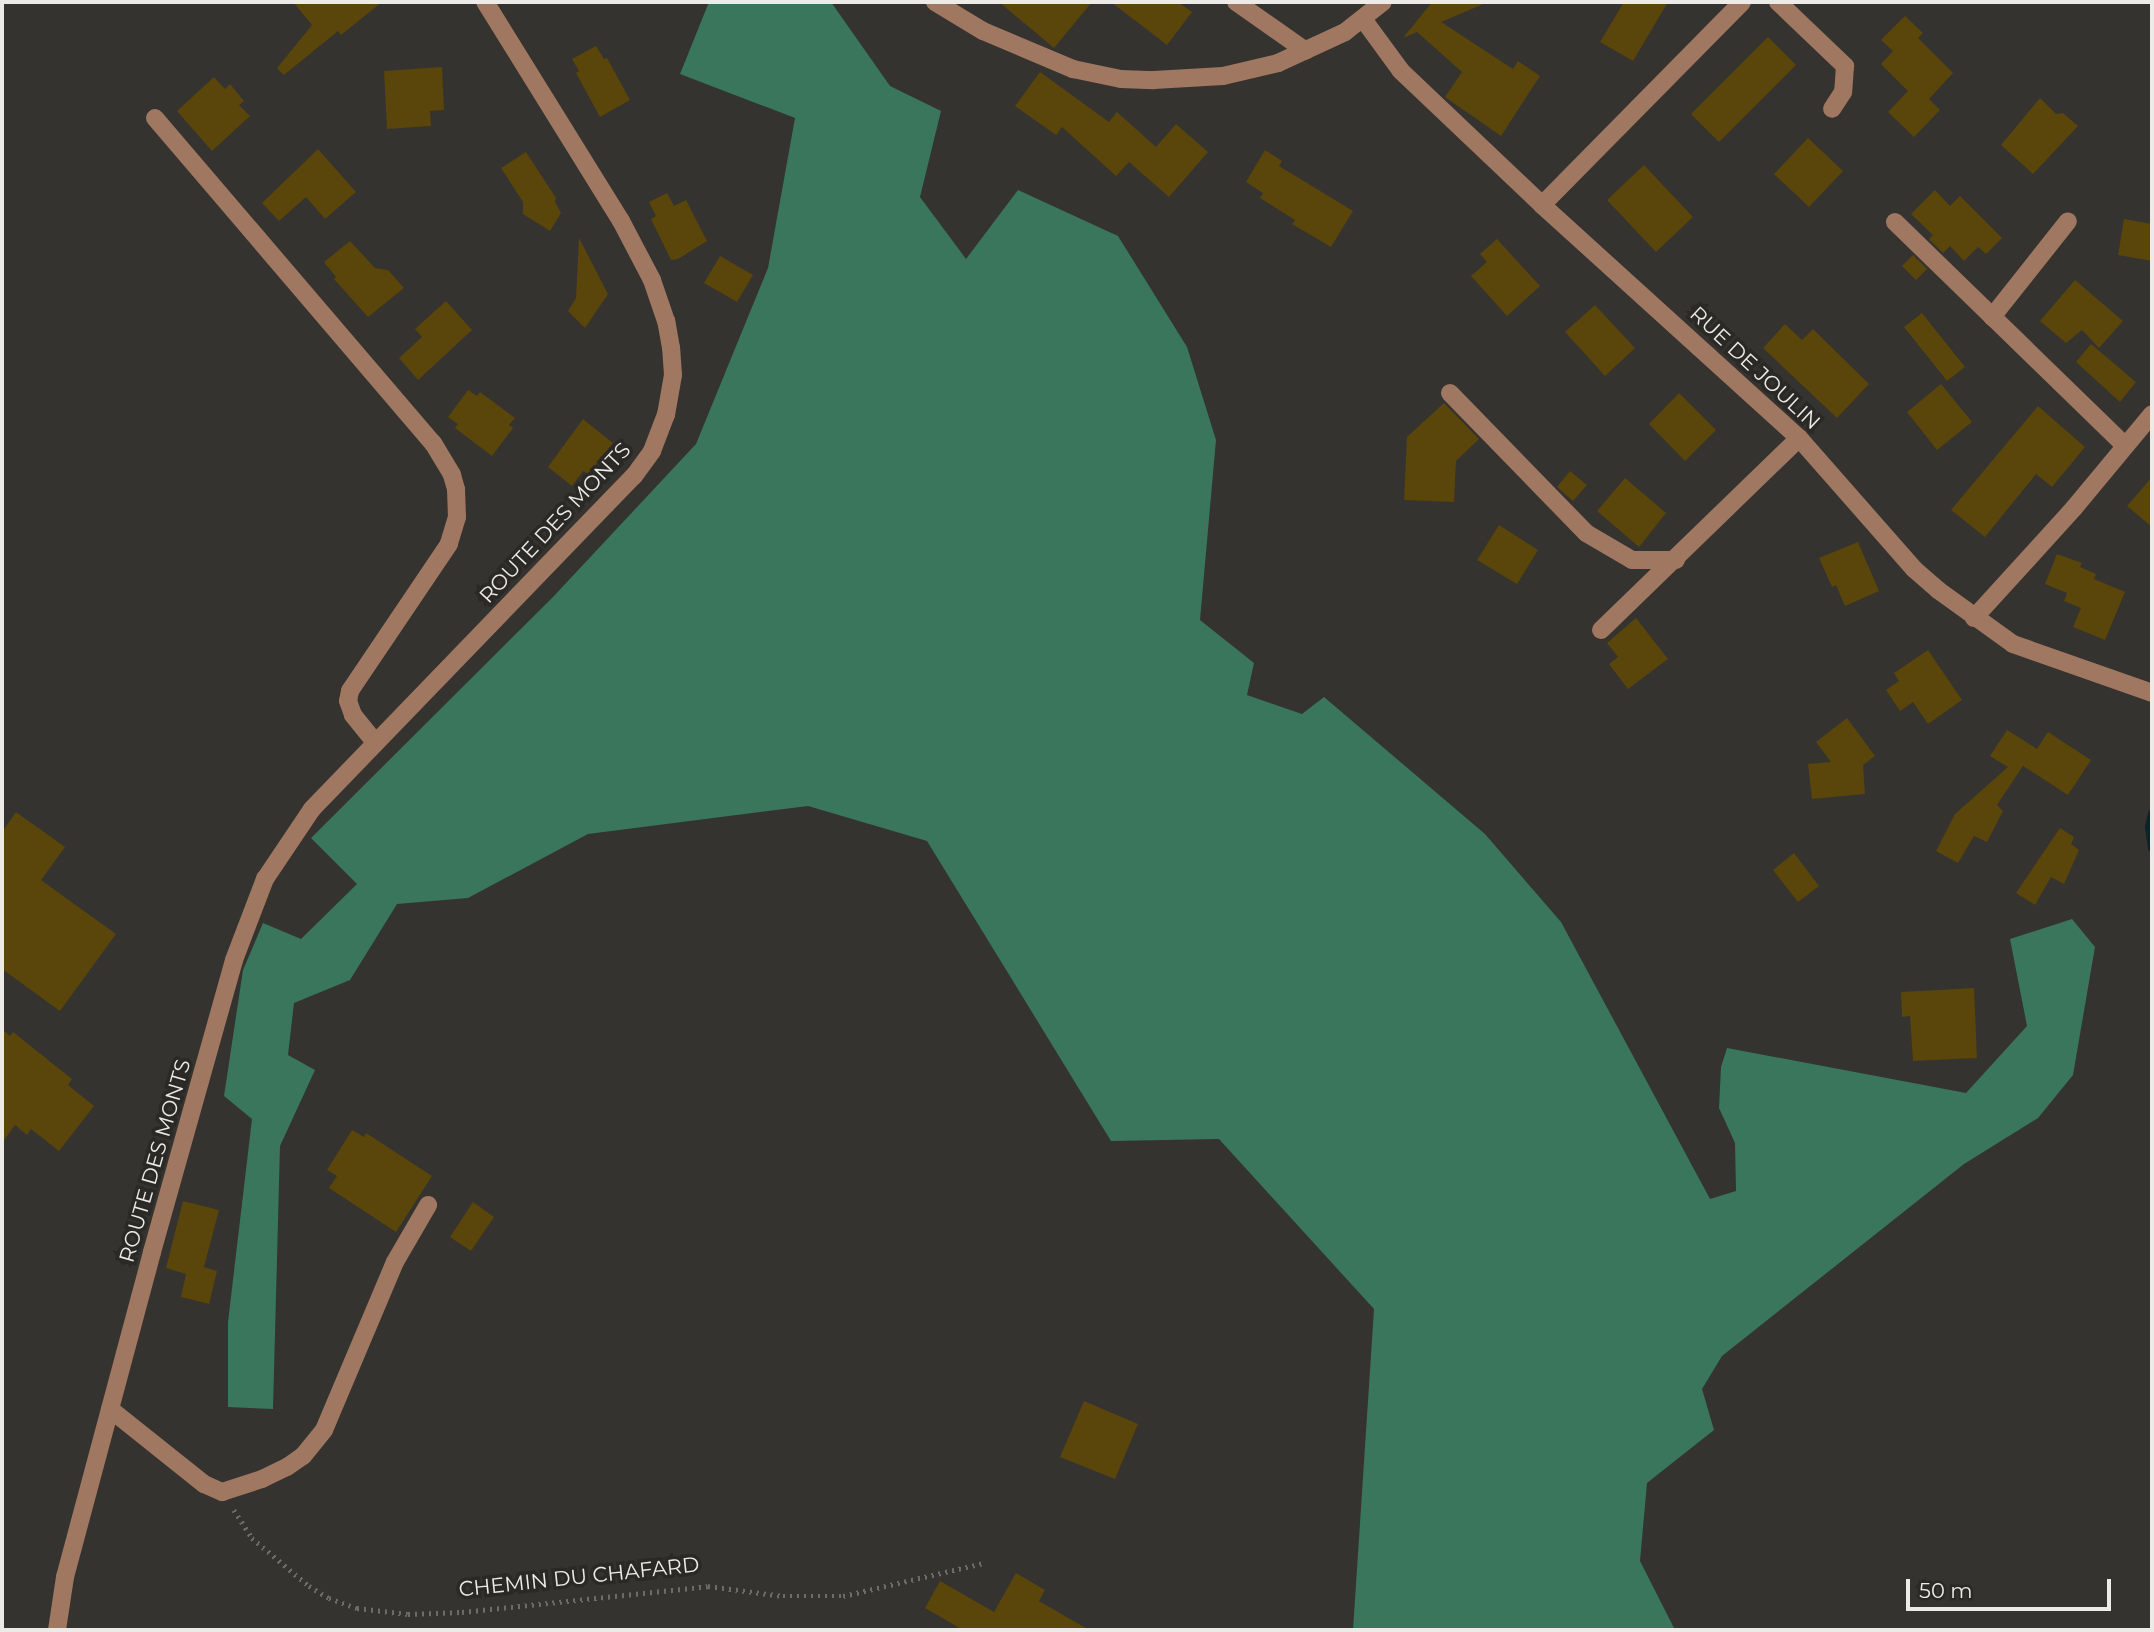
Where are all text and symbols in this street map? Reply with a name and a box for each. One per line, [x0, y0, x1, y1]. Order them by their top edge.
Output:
street label: RUE DE JOULIN [1685, 301, 1825, 435]
street label: ROUTE DES MONTS [474, 438, 636, 608]
street label: ROUTE DES MONTS [114, 1057, 196, 1265]
street label: CHEMIN DU CHAFARD [458, 1552, 700, 1602]
scale bar [1909, 1566, 2114, 1610]
text: 50 m [1919, 1578, 1973, 1603]

